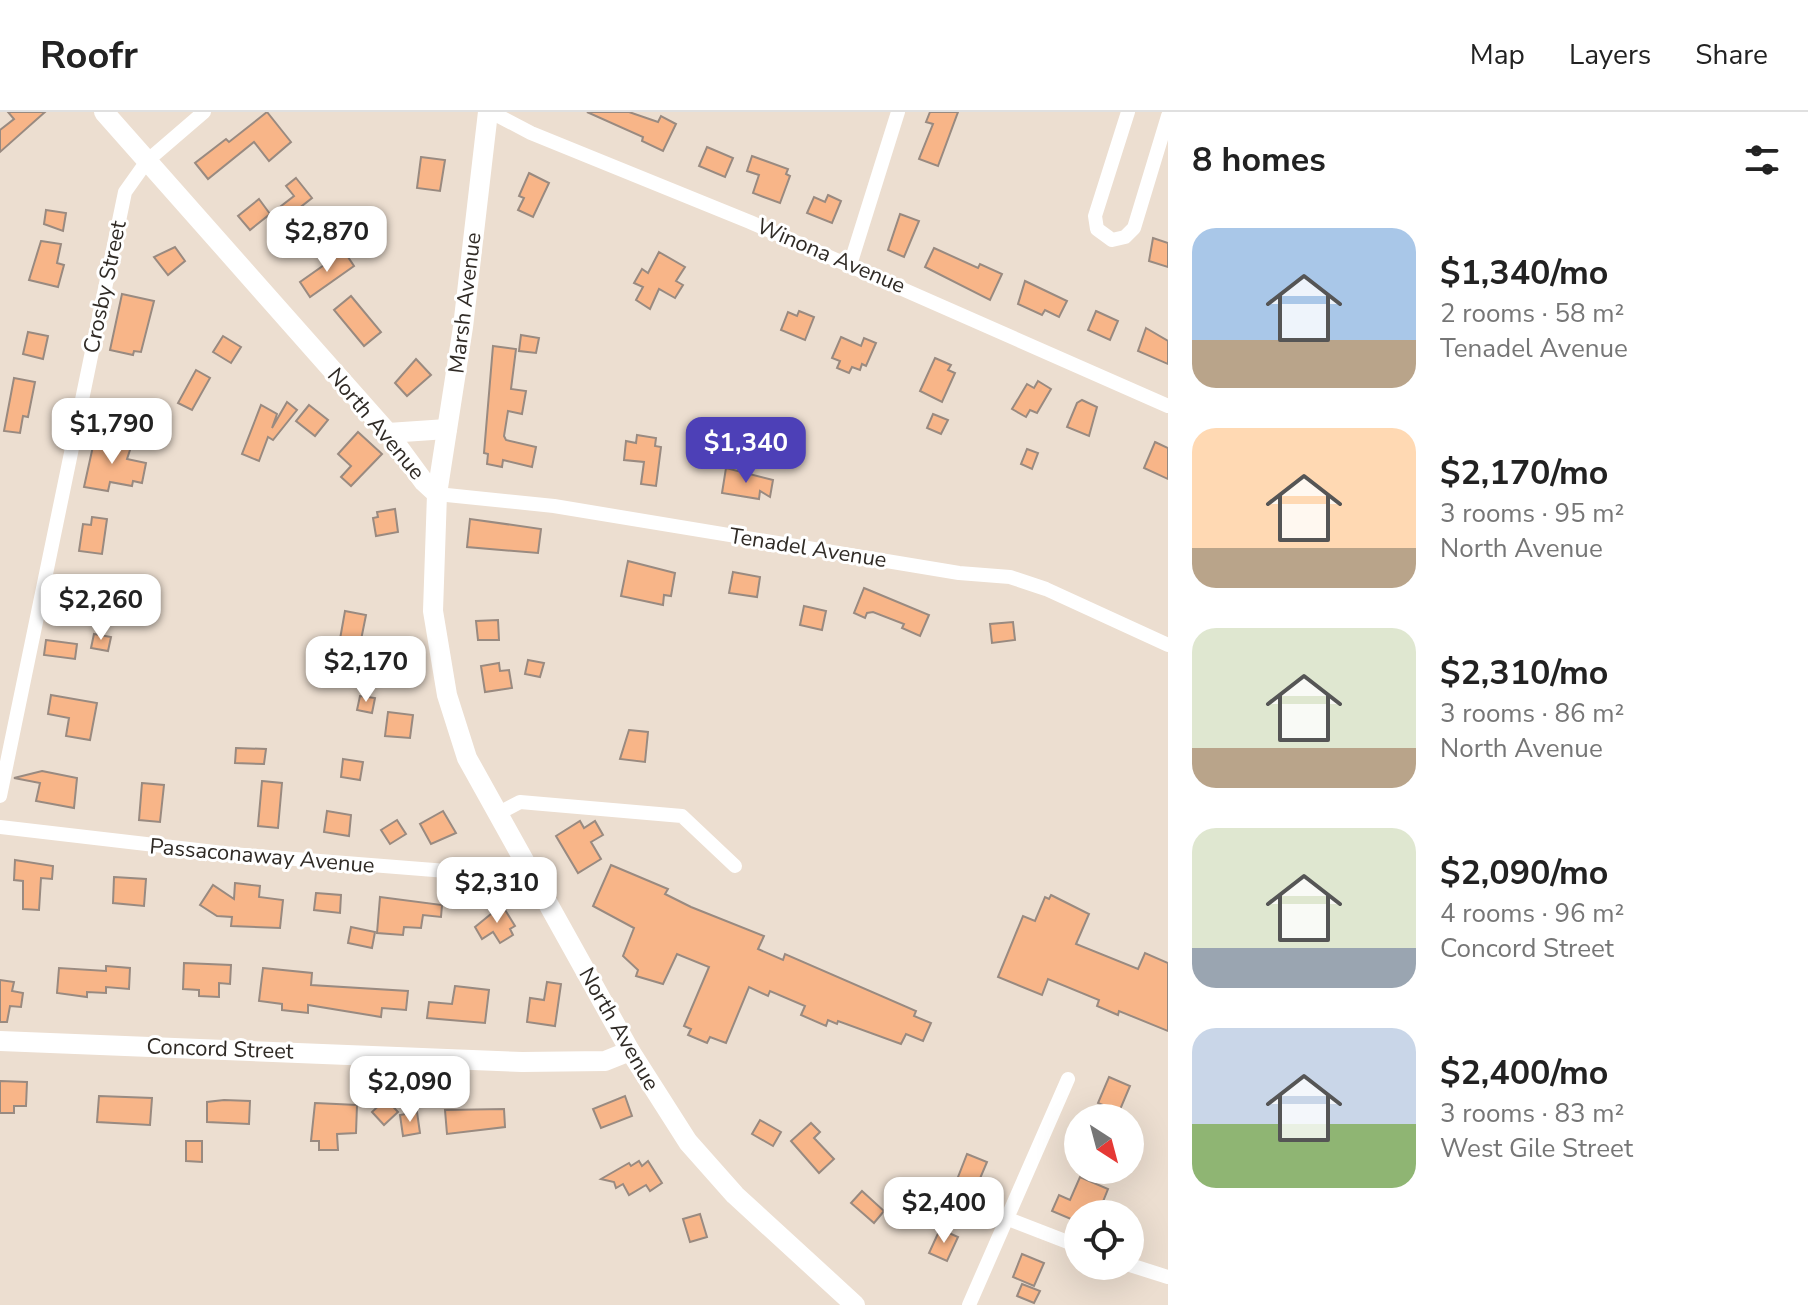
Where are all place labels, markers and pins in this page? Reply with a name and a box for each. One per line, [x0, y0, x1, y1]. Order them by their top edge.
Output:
pin: $2,870 [262, 206, 392, 274]
pin: $1,790 [47, 398, 177, 466]
pin: $1,340 [681, 417, 811, 485]
pin: $2,260 [36, 574, 166, 642]
pin: $2,170 [301, 636, 431, 704]
pin: $2,310 [432, 857, 562, 925]
pin: $2,090 [345, 1056, 475, 1124]
pin: $2,400 [879, 1177, 1009, 1245]

